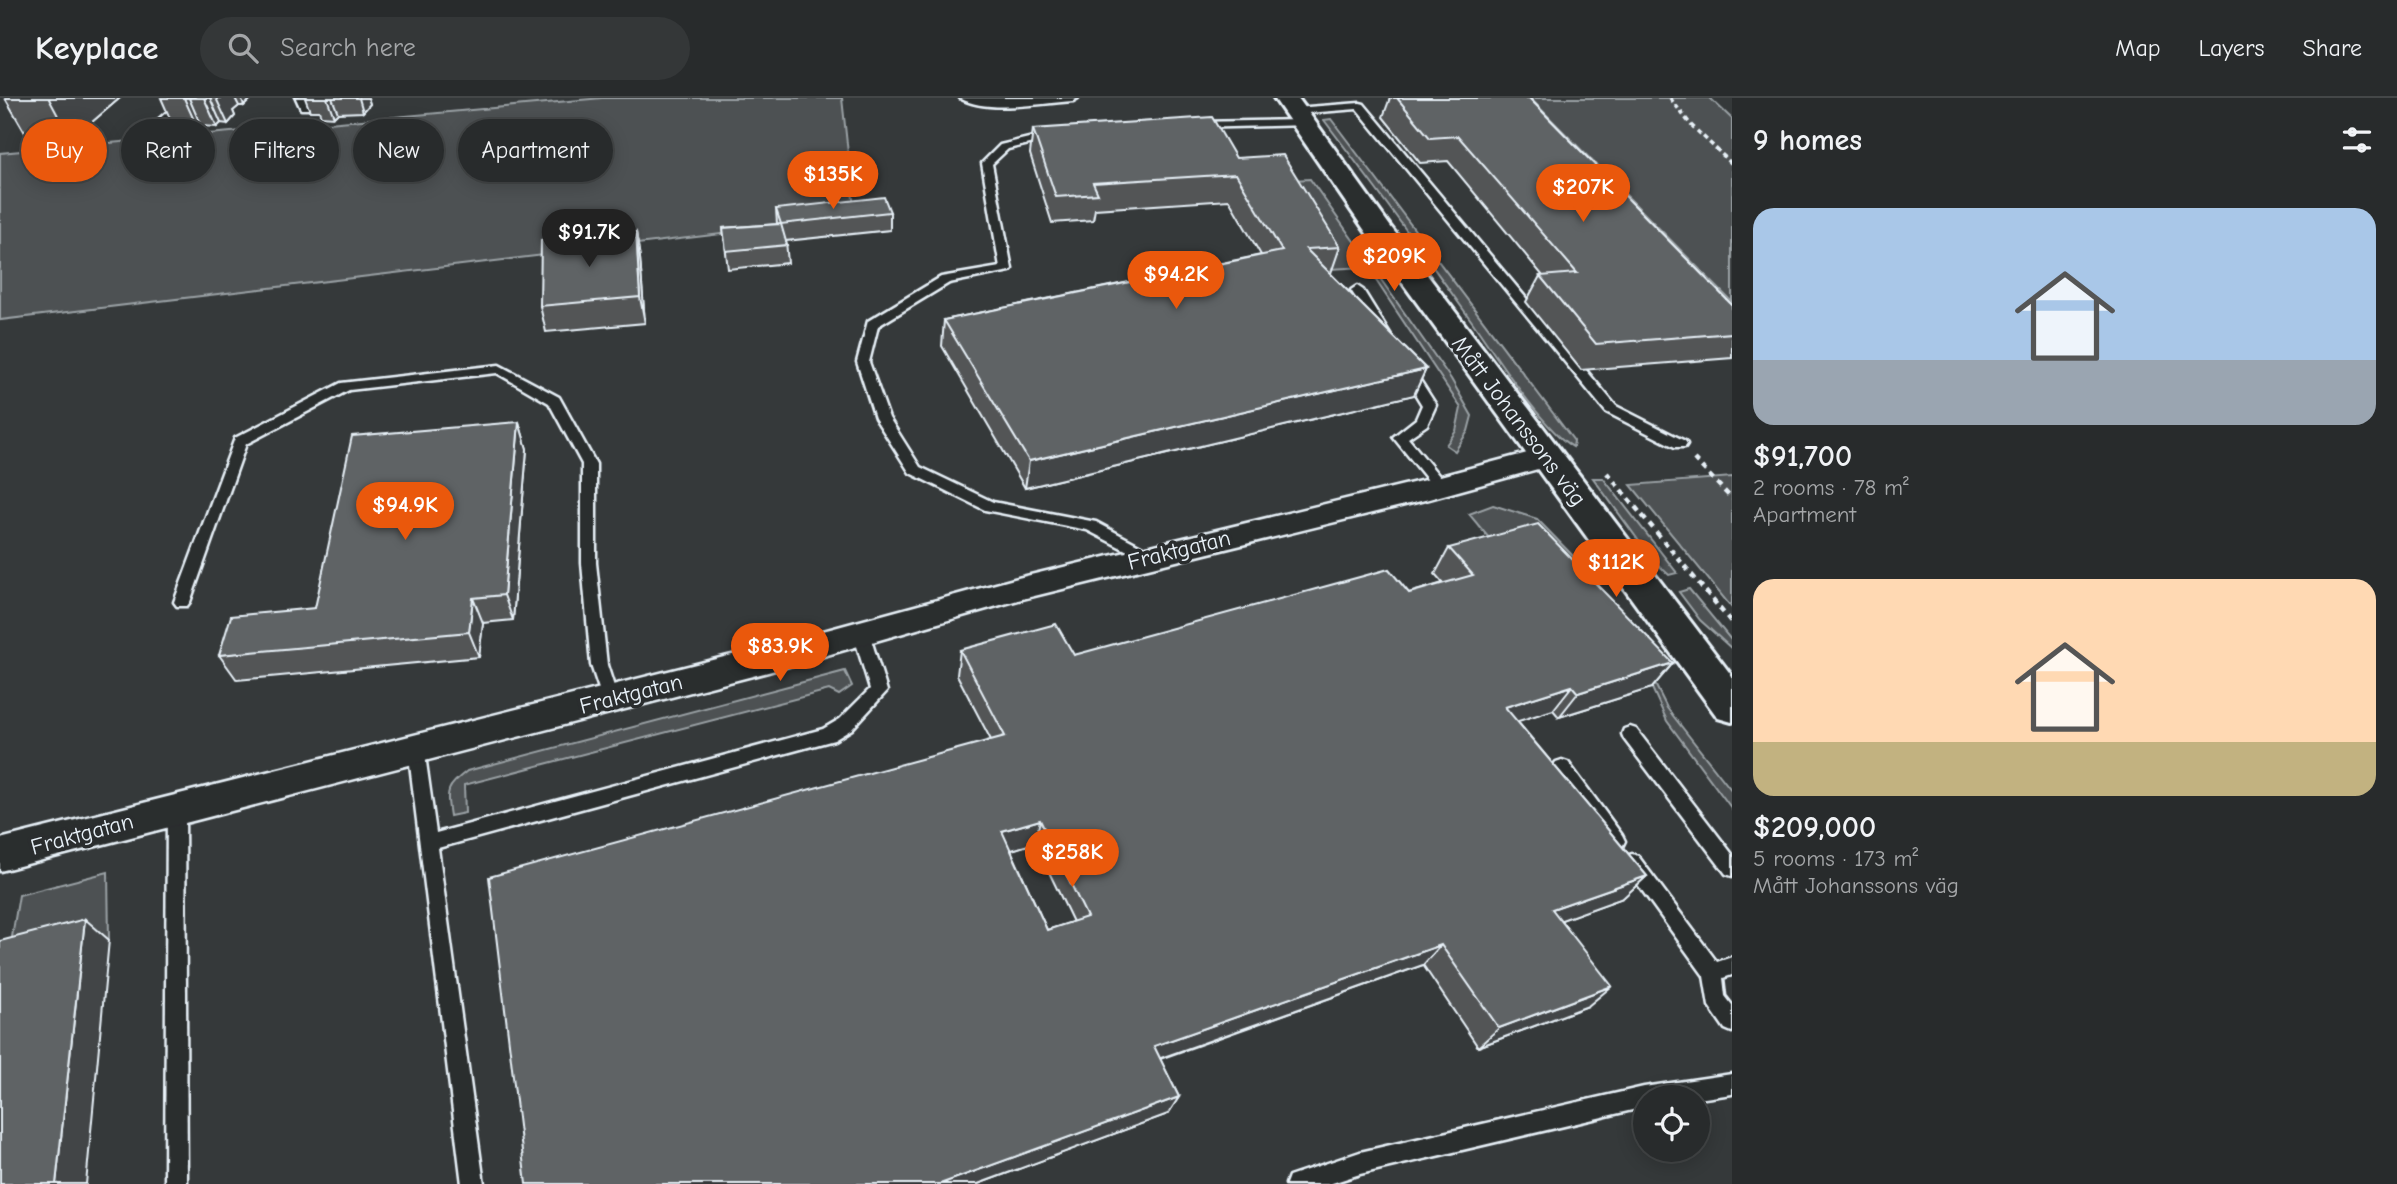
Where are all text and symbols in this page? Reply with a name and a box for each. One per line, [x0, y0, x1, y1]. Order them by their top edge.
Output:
search box [200, 17, 690, 80]
text: Keyplace [35, 29, 158, 67]
icon: search [224, 29, 262, 67]
text: Search here [280, 33, 416, 63]
text: Map [2115, 34, 2161, 62]
text: Layers [2199, 34, 2264, 62]
text: Share [2302, 34, 2362, 62]
chip: Buy [21, 119, 107, 182]
chip: Rent [121, 119, 215, 182]
chip: Filters [229, 119, 339, 182]
chip: New [353, 119, 444, 182]
chip: Apartment [458, 119, 613, 182]
icon: filters [2338, 121, 2376, 159]
text: 9 homes [1753, 123, 1862, 158]
pin: $135K [784, 152, 882, 211]
text: $135K [803, 160, 863, 187]
pin: $207K [1534, 164, 1632, 224]
text: $207K [1552, 173, 1614, 200]
pin: $91.7K [532, 209, 646, 269]
text: $91.7K [558, 218, 620, 245]
pin: $209K [1345, 234, 1443, 293]
text: $209K [1362, 242, 1426, 269]
pin: $94.2K [1119, 252, 1233, 311]
icon: home [2002, 253, 2128, 379]
text: $94.2K [1143, 260, 1209, 287]
street label: Mått Johanssons väg [1446, 331, 1592, 511]
text: $91,700 [1753, 439, 1852, 474]
text: 2 rooms · 78 m² [1753, 474, 1909, 501]
pin: $94.9K [348, 482, 462, 542]
text: $94.9K [372, 491, 438, 518]
text: Apartment [1753, 501, 1856, 528]
street label: Fraktgatan [1125, 524, 1233, 576]
pin: $112K [1567, 540, 1665, 599]
text: $112K [1588, 548, 1644, 575]
pin: $83.9K [723, 624, 837, 683]
icon: home [2002, 624, 2128, 750]
text: $83.9K [747, 632, 813, 659]
street label: Fraktgatan [577, 668, 685, 720]
street label: Fraktgatan [28, 807, 136, 861]
text: $209,000 [1753, 810, 1876, 845]
pin: $258K [1023, 830, 1121, 889]
text: $258K [1041, 838, 1103, 865]
text: 5 rooms · 173 m² [1753, 845, 1918, 872]
text: Mått Johanssons väg [1753, 872, 1959, 899]
map controls [1633, 1085, 1710, 1162]
button: locate [1633, 1085, 1710, 1162]

